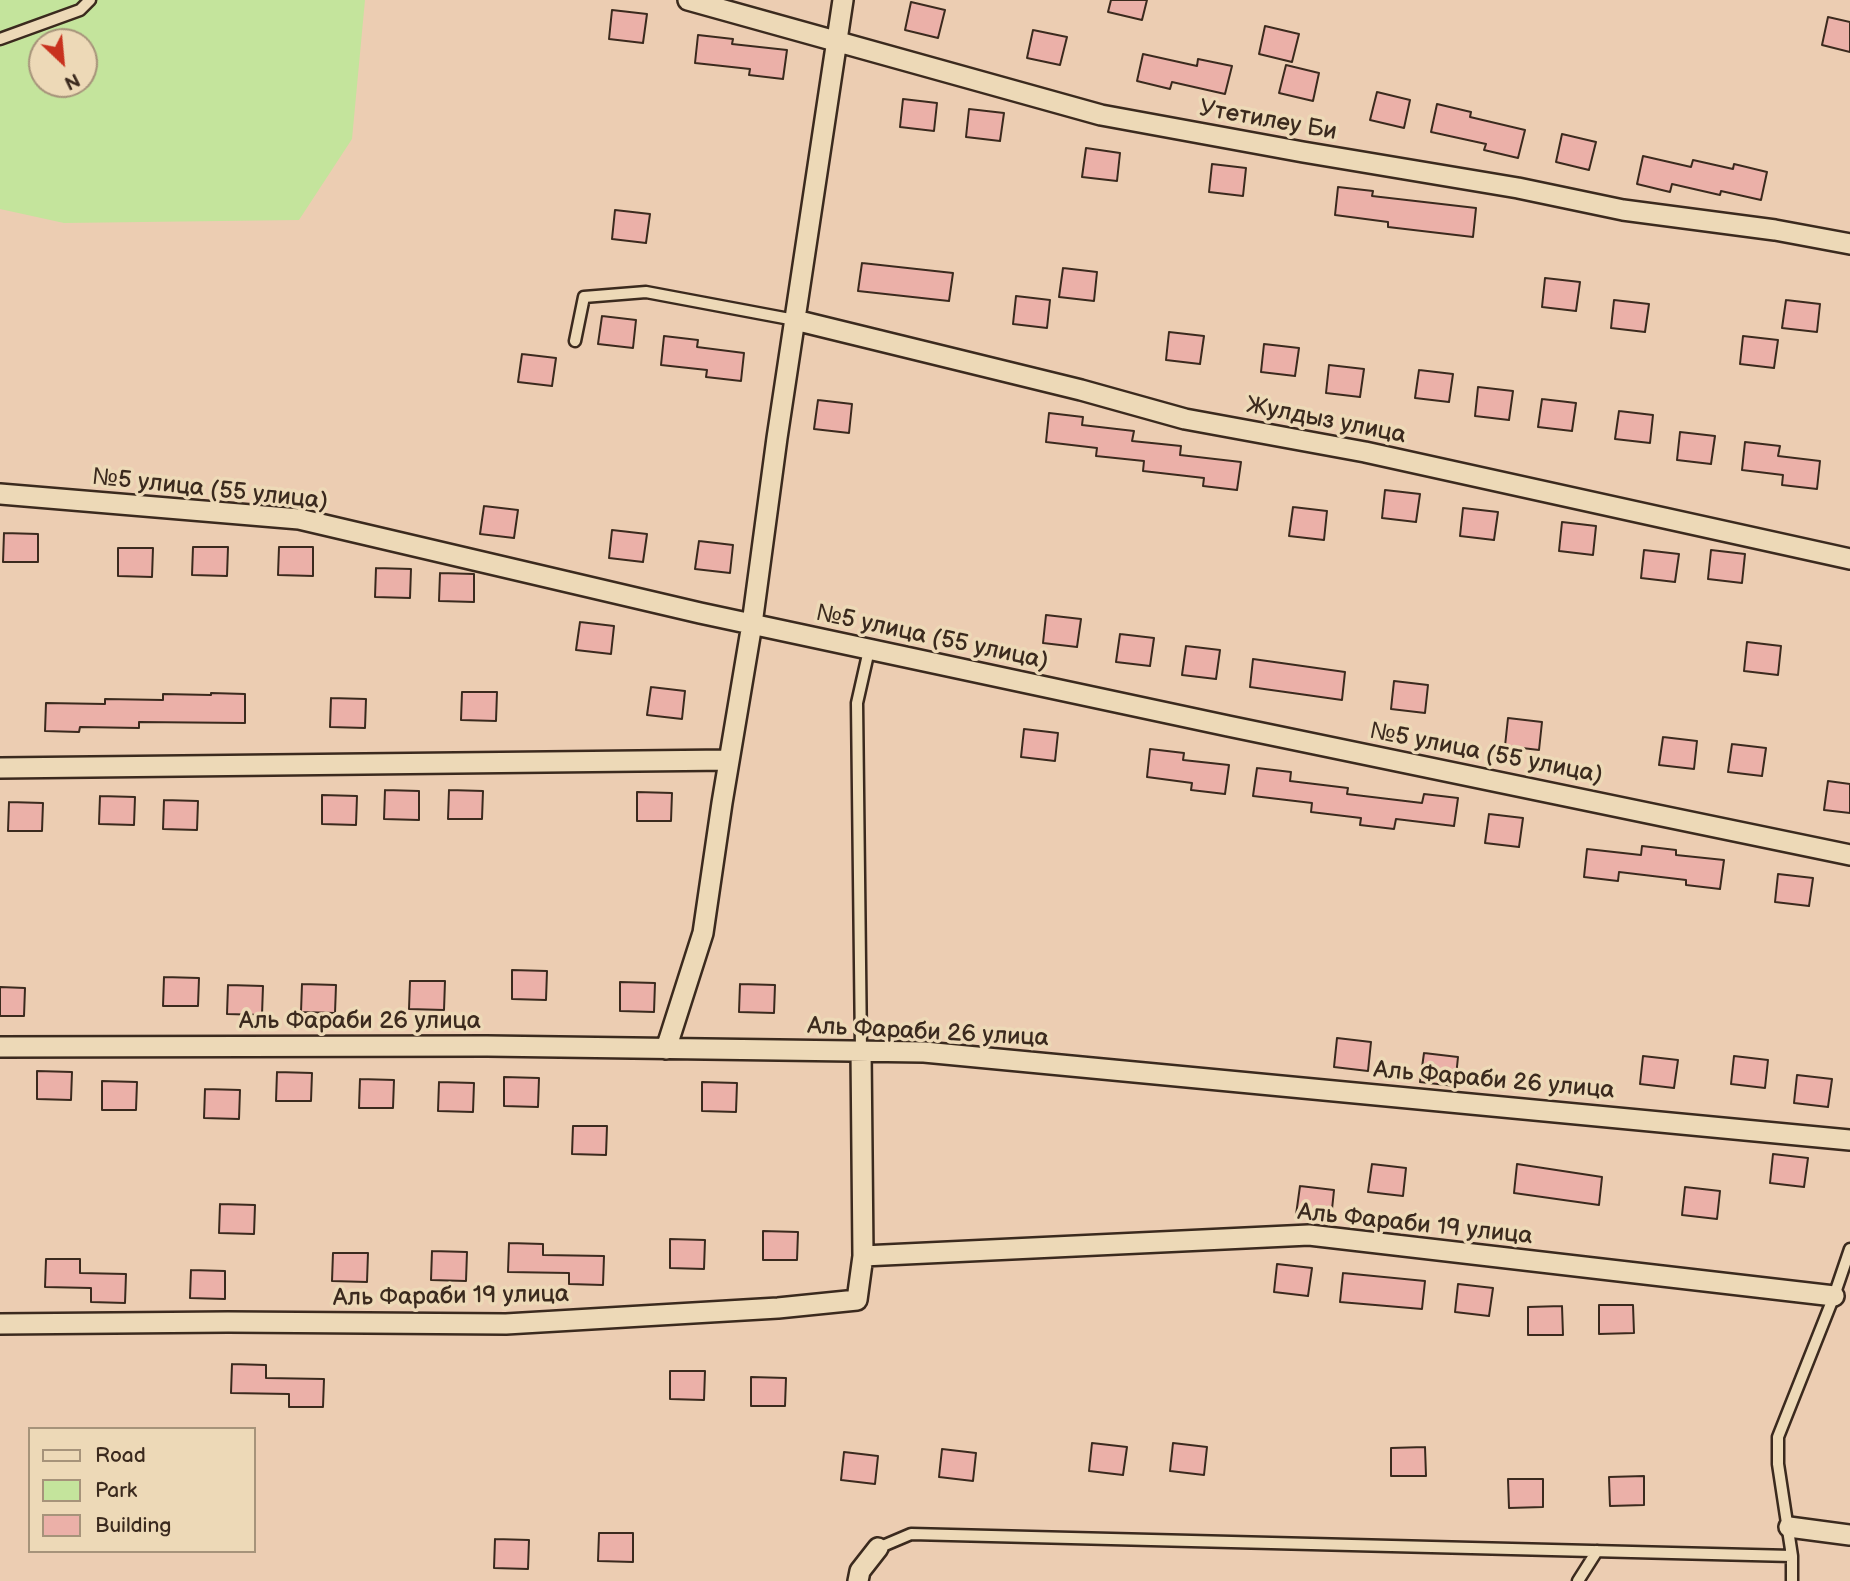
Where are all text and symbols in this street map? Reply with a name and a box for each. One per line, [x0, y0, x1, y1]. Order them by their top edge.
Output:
north arrow [28, 28, 98, 98]
text: N [60, 67, 83, 94]
street label: Утетилеу Би [1197, 95, 1339, 147]
street label: Жулдыз улица [1244, 391, 1408, 451]
street label: №5 улица (55 улица) [91, 463, 329, 517]
street label: №5 улица (55 улица) [813, 599, 1051, 677]
street label: №5 улица (55 улица) [1367, 717, 1605, 791]
street label: Аль Фараби 26 улица [239, 1008, 481, 1036]
street label: Аль Фараби 26 улица [807, 1012, 1049, 1054]
street label: Аль Фараби 26 улица [1372, 1056, 1616, 1106]
street label: Аль Фараби 19 улица [1296, 1198, 1534, 1252]
street label: Аль Фараби 19 улица [333, 1281, 569, 1313]
legend [28, 1427, 256, 1553]
text: Road [95, 1443, 146, 1468]
text: Park [95, 1478, 137, 1503]
text: Building [95, 1513, 171, 1538]

